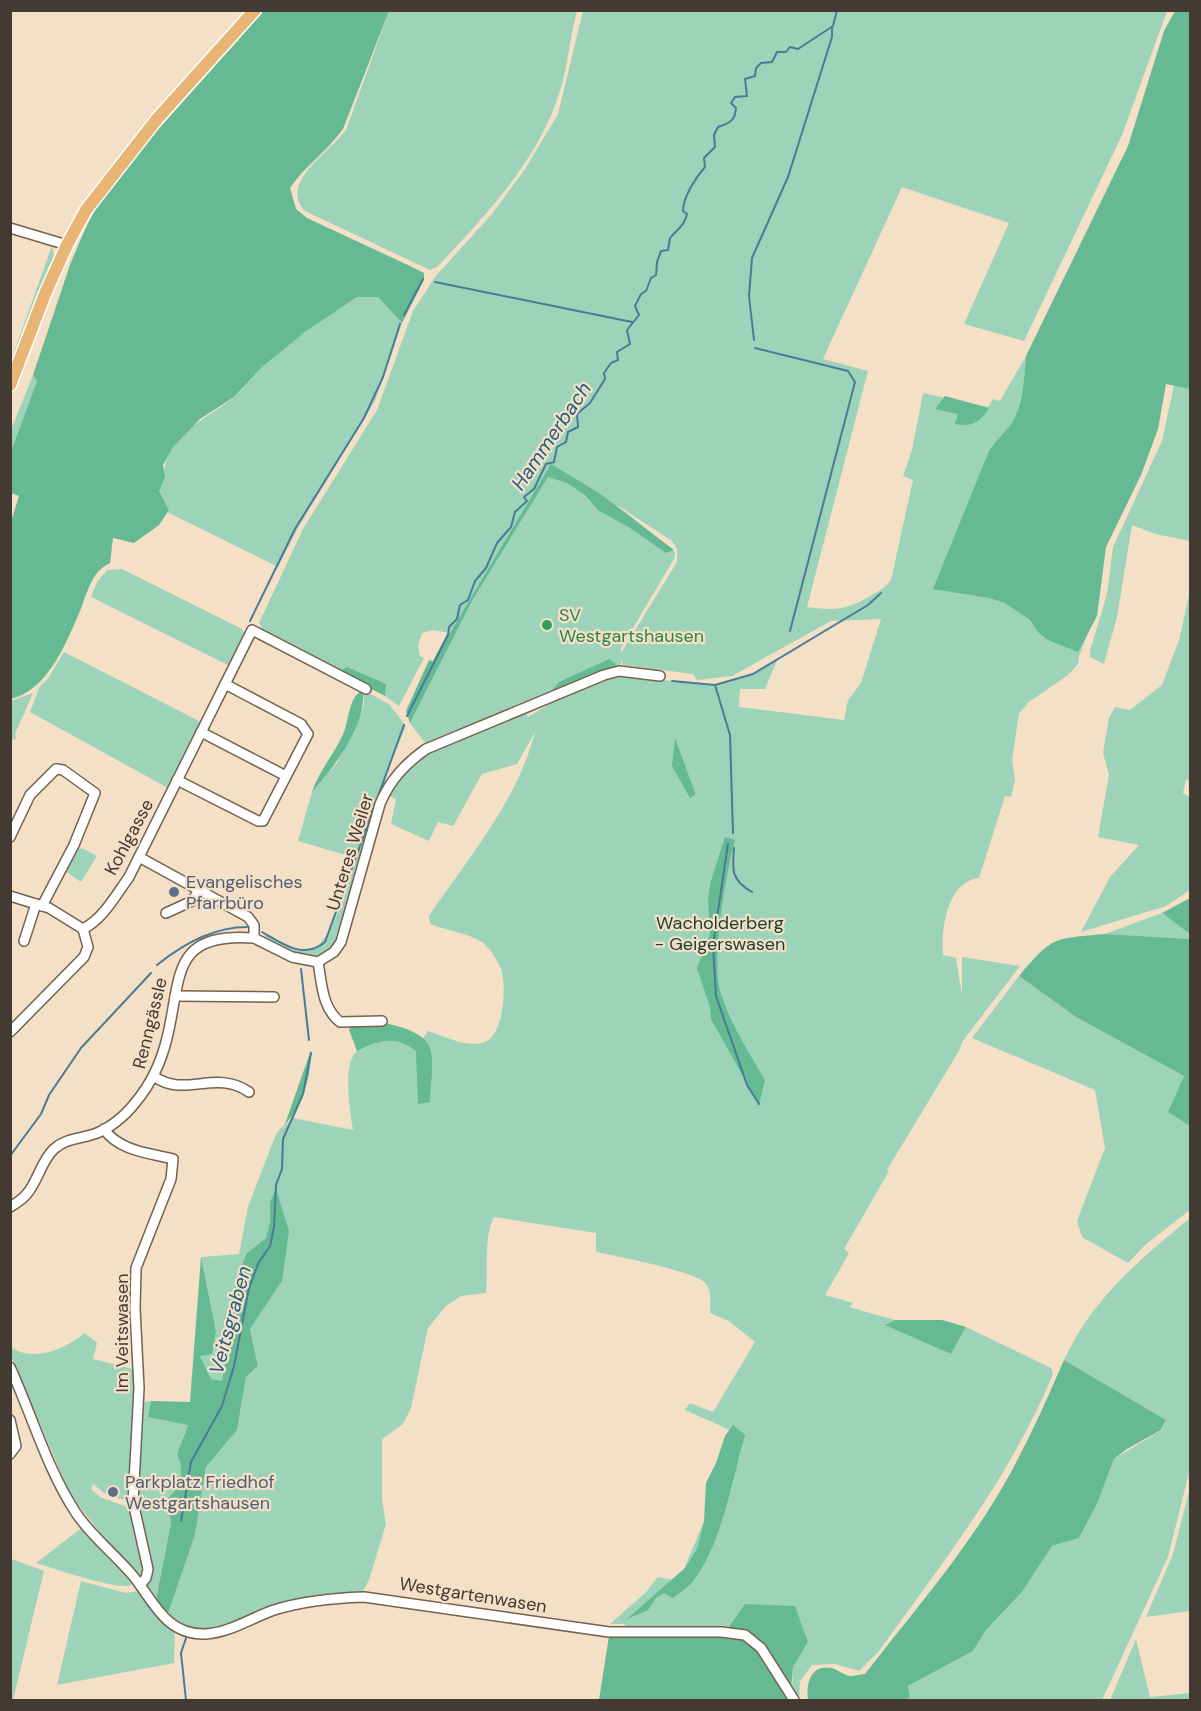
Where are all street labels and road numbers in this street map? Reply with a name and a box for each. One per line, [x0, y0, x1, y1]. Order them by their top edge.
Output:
street label: Unteres Weiler [321, 790, 379, 914]
street label: Kohlgasse [99, 795, 159, 879]
street label: Renngässle [127, 975, 173, 1071]
street label: Im Veitswasen [110, 1274, 134, 1393]
street label: Westgartenwasen [398, 1571, 548, 1619]

